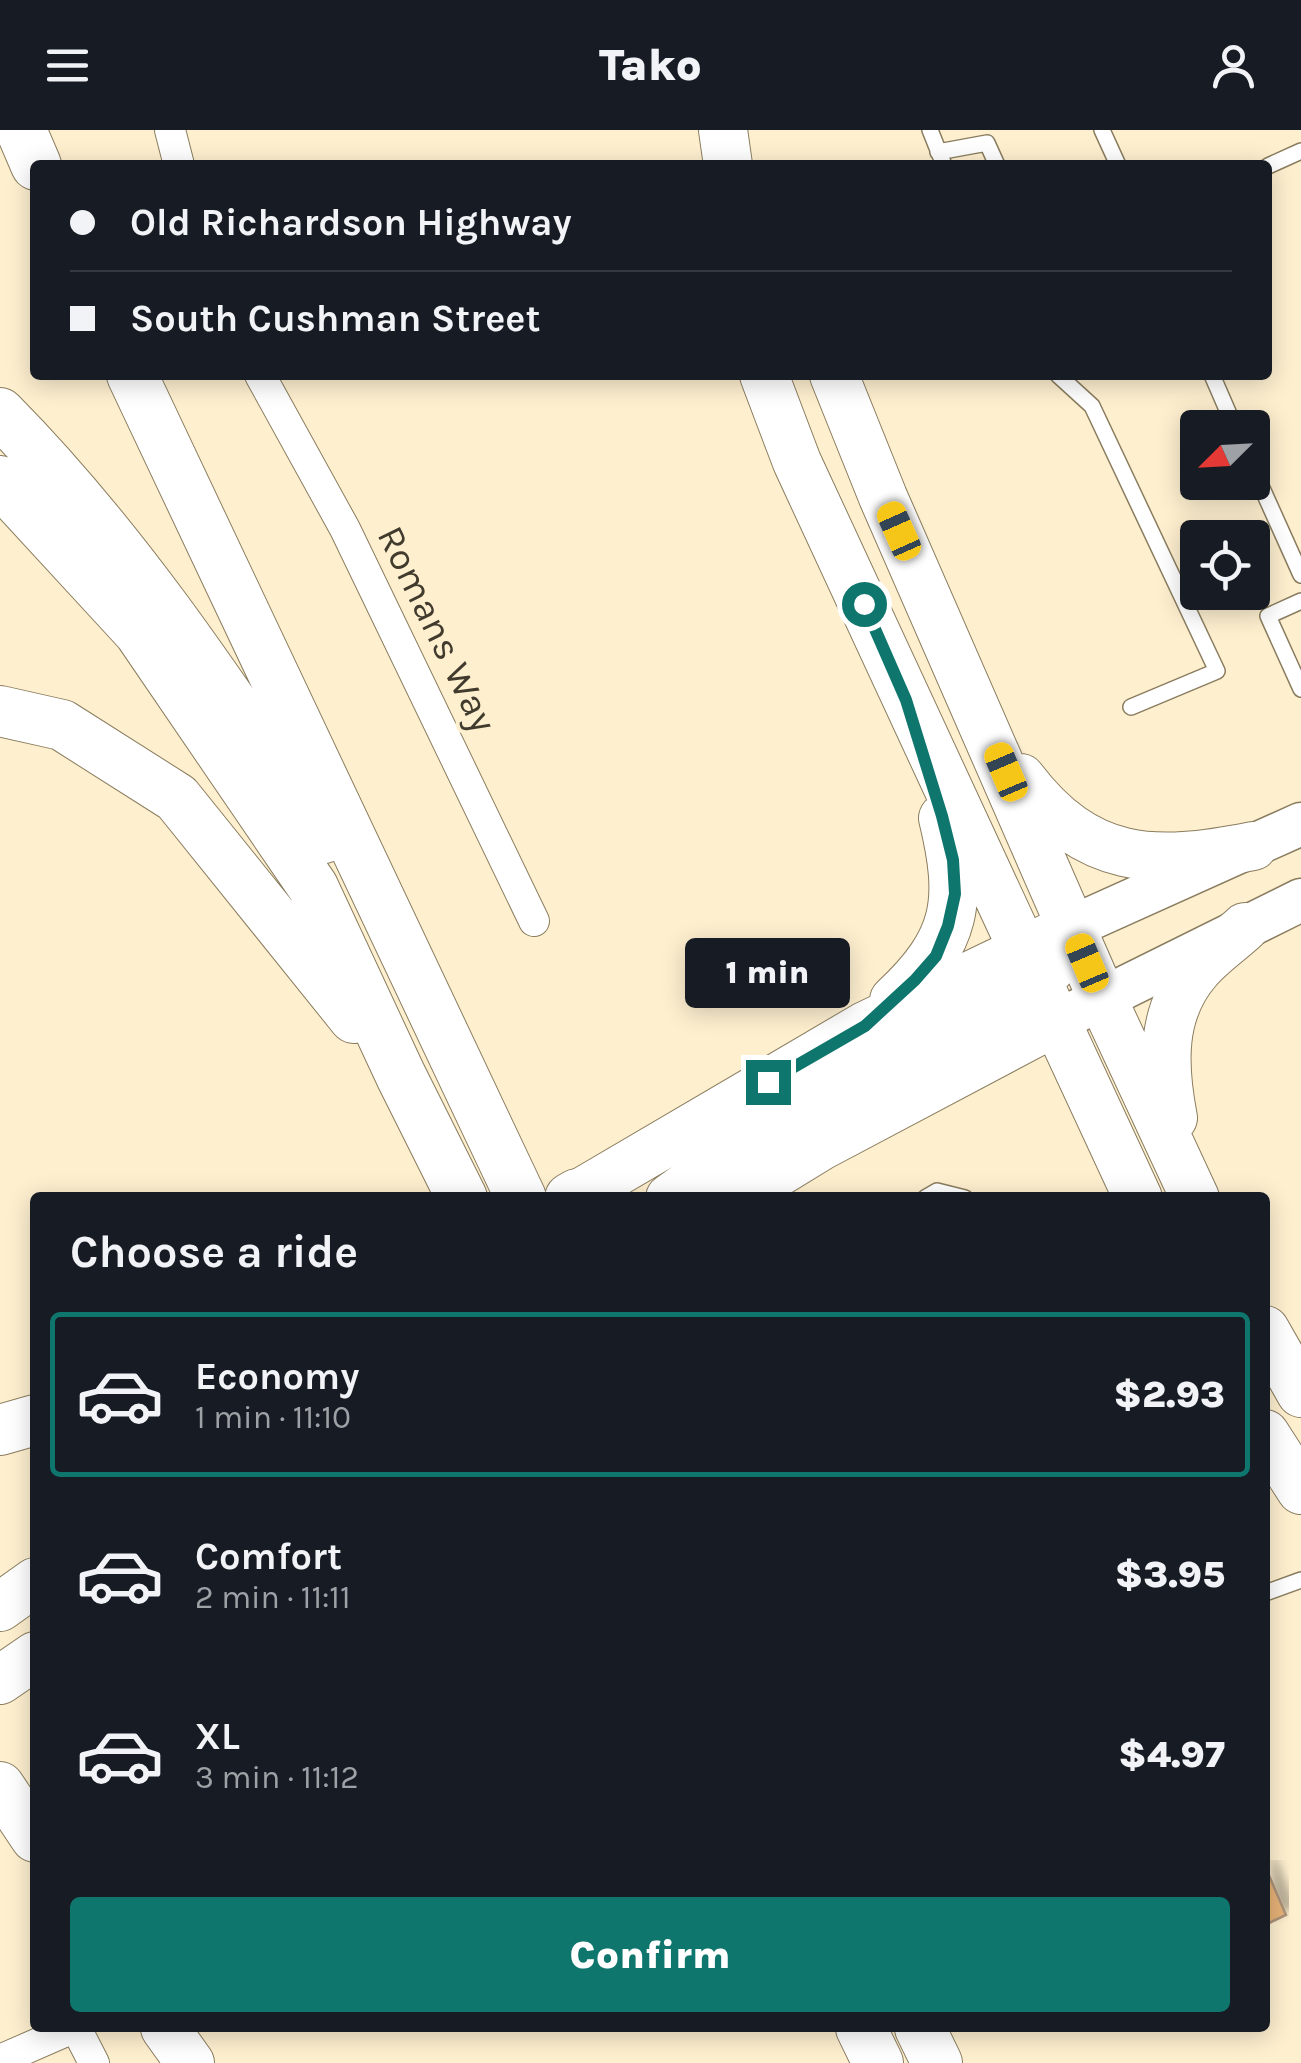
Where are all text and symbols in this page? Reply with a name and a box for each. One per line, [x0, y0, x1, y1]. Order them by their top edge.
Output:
icon: menu [40, 38, 95, 93]
icon: person [1206, 38, 1261, 93]
text: Tako [599, 39, 702, 91]
text: Old Richardson Highway [130, 200, 572, 245]
text: South Cushman Street [130, 296, 540, 341]
north arrow [1180, 410, 1270, 500]
map controls [1180, 410, 1270, 610]
car [873, 497, 925, 565]
street label: Romans Way [368, 519, 506, 740]
button: locate [1180, 520, 1270, 610]
route start [842, 582, 887, 627]
car [980, 739, 1032, 805]
car [1061, 930, 1113, 996]
callout: 1 min [686, 937, 850, 1007]
text: 1 min [726, 954, 809, 991]
route end [746, 1060, 791, 1105]
text: Choose a ride [70, 1226, 358, 1278]
icon: car [75, 1350, 165, 1440]
text: Economy [195, 1354, 359, 1399]
text: $2.93 [1114, 1372, 1225, 1417]
text: 1 min · 11:10 [195, 1399, 351, 1436]
icon: car [75, 1530, 165, 1620]
text: Comfort [195, 1534, 342, 1579]
text: $3.95 [1115, 1552, 1225, 1597]
text: 2 min · 11:11 [195, 1579, 351, 1616]
icon: car [75, 1710, 165, 1800]
text: XL [195, 1714, 240, 1759]
text: $4.97 [1118, 1732, 1225, 1777]
text: 3 min · 11:12 [195, 1759, 359, 1796]
button: Confirm [70, 1897, 1230, 2012]

